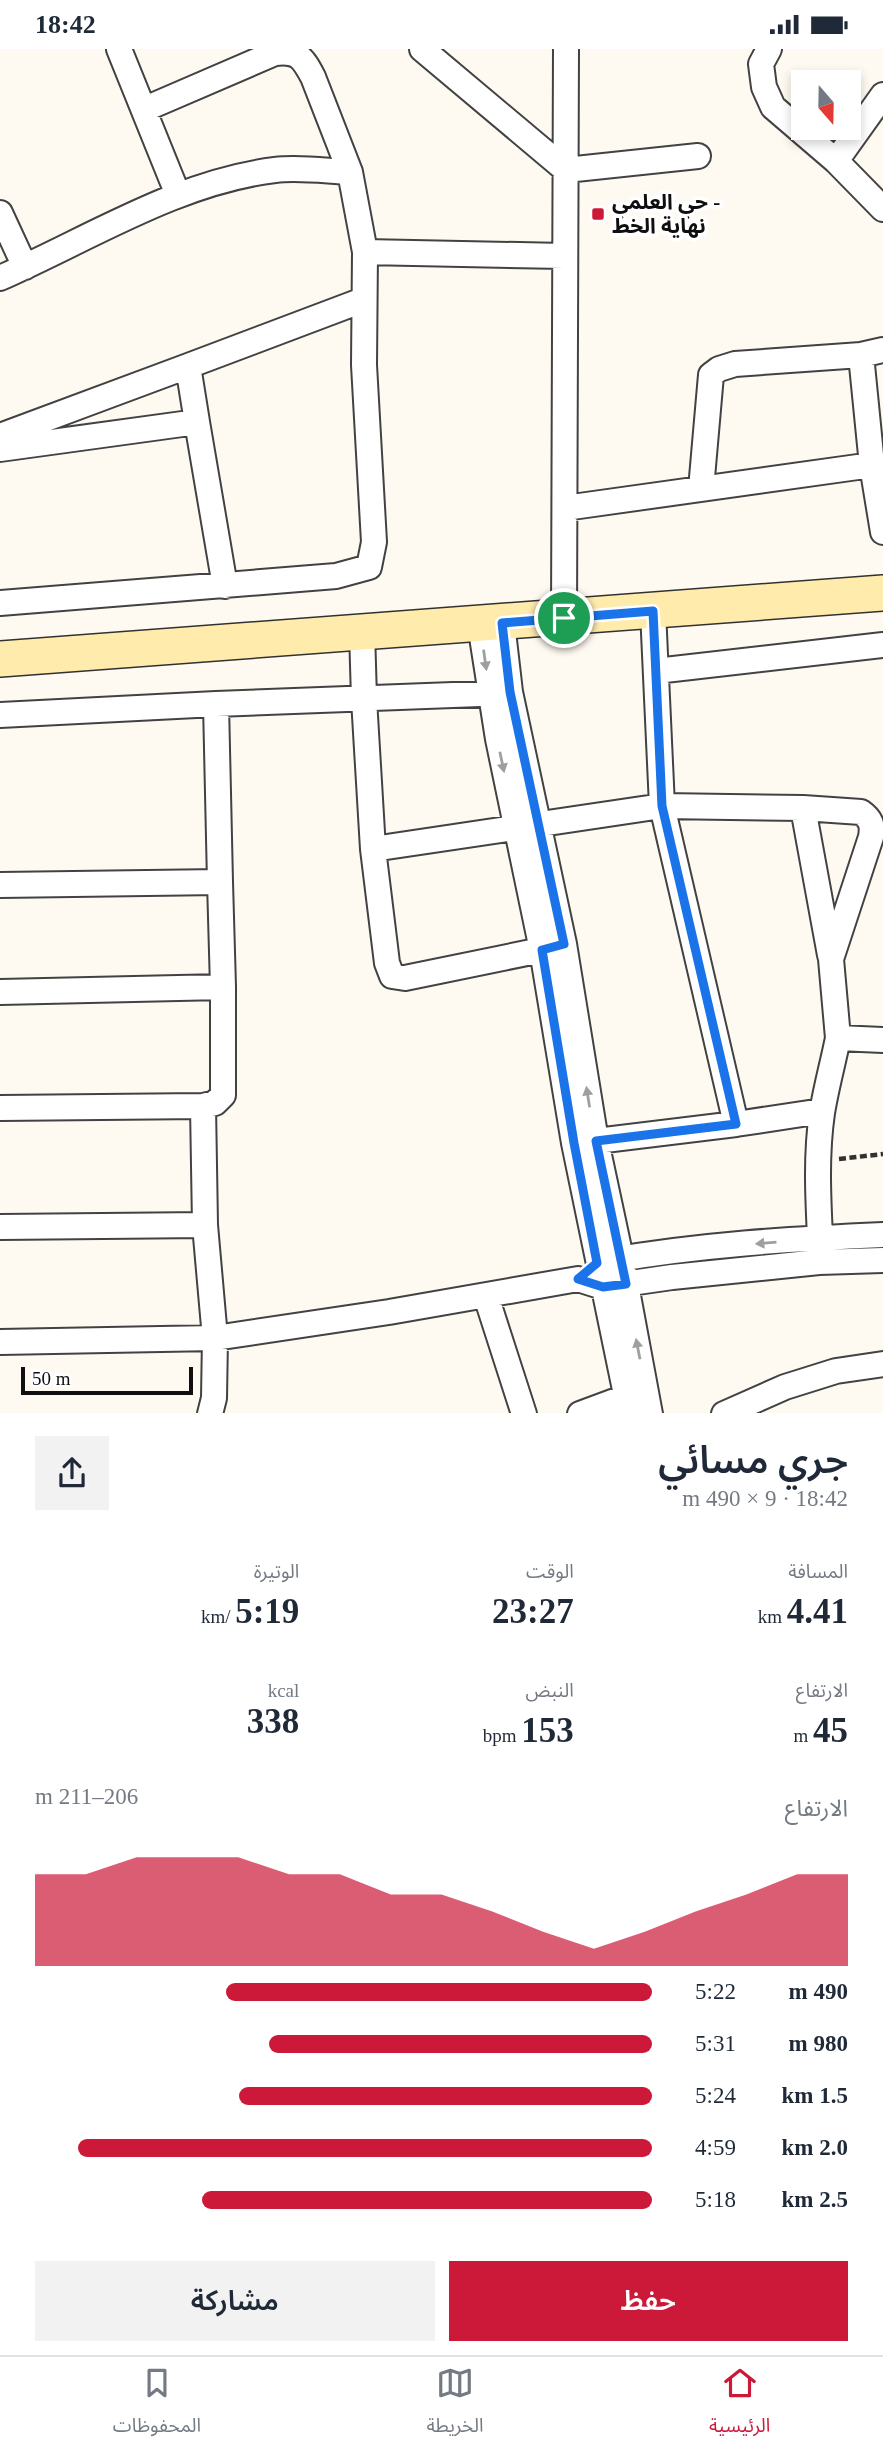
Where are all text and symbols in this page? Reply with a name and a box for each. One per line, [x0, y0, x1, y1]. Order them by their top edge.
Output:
text: 18:42 [35, 10, 96, 39]
north arrow [791, 70, 861, 140]
map controls [791, 70, 861, 140]
place label: حي العلمي - نهاية الخط [612, 190, 720, 238]
marker: حي العلمي - نهاية الخط [590, 206, 606, 222]
pin [534, 588, 594, 648]
icon: arrive [545, 599, 583, 637]
one-way arrow [479, 649, 490, 671]
one-way arrow [497, 751, 508, 773]
one-way arrow [582, 1086, 593, 1108]
one-way arrow [755, 1237, 777, 1248]
one-way arrow [632, 1338, 643, 1360]
scale bar [21, 1365, 192, 1396]
text: 50 m [32, 1368, 71, 1389]
button: share [35, 1436, 109, 1510]
text: جري مسائي [658, 1439, 848, 1481]
text: 18:42 · 9 × 490 m [682, 1486, 848, 1511]
text: الوتيرة [254, 1561, 299, 1582]
text: الوقت [526, 1561, 574, 1582]
text: المسافة [788, 1561, 848, 1582]
text: 5:19 [235, 1592, 299, 1631]
text: 23:27 [492, 1592, 574, 1631]
text: 4.41 [787, 1592, 848, 1631]
text: /km [201, 1606, 235, 1627]
text: km [758, 1606, 787, 1627]
text: kcal [268, 1680, 299, 1701]
text: النبض [525, 1680, 574, 1701]
text: الارتفاع [796, 1680, 848, 1701]
text: 338 [247, 1702, 299, 1741]
text: 153 [521, 1711, 574, 1750]
text: 45 [813, 1711, 848, 1750]
text: bpm [483, 1725, 521, 1746]
text: m [793, 1725, 813, 1746]
text: 206–211 m [35, 1784, 138, 1809]
text: الارتفاع [785, 1796, 848, 1821]
text: 5:22 [695, 1979, 736, 2004]
text: 490 m [789, 1979, 848, 2004]
text: 5:31 [695, 2031, 736, 2056]
text: 980 m [789, 2031, 848, 2056]
text: 5:24 [695, 2083, 736, 2108]
text: 1.5 km [782, 2083, 848, 2108]
text: 4:59 [695, 2135, 736, 2160]
text: 2.0 km [782, 2135, 848, 2160]
text: 5:18 [695, 2187, 736, 2212]
text: 2.5 km [782, 2187, 848, 2212]
button: مشاركة [35, 2261, 435, 2341]
button: حفظ [449, 2261, 848, 2341]
tab: المحفوظات [113, 2364, 201, 2446]
tab: الخريطة [427, 2364, 484, 2446]
tab: الرئيسية [709, 2364, 770, 2446]

